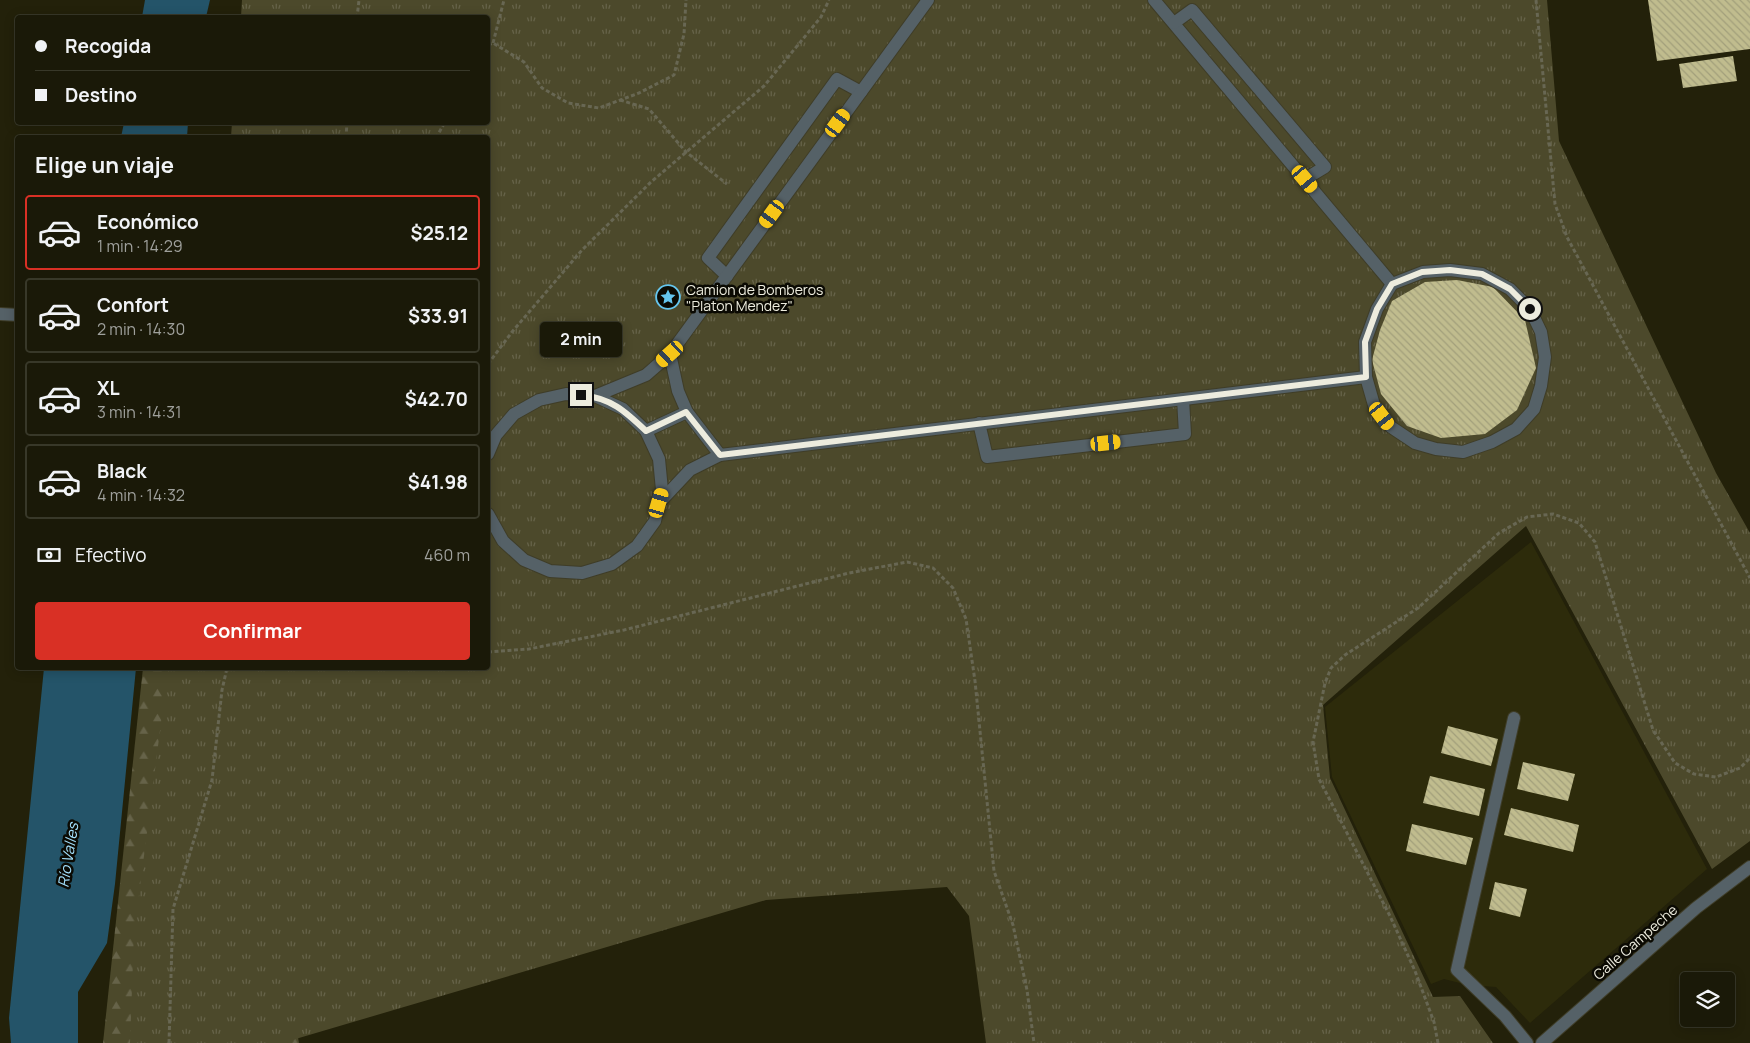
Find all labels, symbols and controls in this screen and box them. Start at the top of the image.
text: Recogida [65,33,151,59]
text: Destino [65,82,137,108]
car [823,106,852,140]
text: Elige un viaje [35,150,174,180]
car [1289,163,1320,195]
car [757,197,786,231]
text: Económico [97,209,199,235]
icon: car [37,210,82,255]
text: $25.12 [410,220,468,246]
text: 1 min · 14:29 [97,235,183,257]
place label: Camion de Bomberos "Platon Mendez" [686,280,823,315]
place icon: Camion de Bomberos "Platon Mendez" [655,284,681,310]
text: Confort [97,292,169,318]
icon: car [37,293,82,338]
route start [1519,298,1541,320]
text: $33.91 [408,303,468,329]
text: 2 min · 14:30 [97,318,185,340]
callout: 2 min [540,322,622,358]
text: 2 min [560,328,602,350]
car [653,338,686,370]
text: XL [97,375,120,401]
icon: car [37,376,82,421]
route end [570,384,592,406]
text: $42.70 [405,386,468,412]
car [1366,400,1397,432]
text: 3 min · 14:31 [97,401,181,423]
car [1090,434,1121,452]
text: Black [97,458,146,484]
icon: car [37,459,82,504]
text: $41.98 [408,469,468,495]
text: 4 min · 14:32 [97,484,185,506]
car [647,487,670,519]
icon: cash [35,541,63,569]
text: Efectivo [75,542,146,568]
text: 460 m [424,544,470,566]
button: Confirmar [35,602,470,660]
water label: Río Valles [53,820,84,889]
street label: Calle Campeche [1589,900,1681,984]
map controls [1680,972,1735,1027]
button: layers [1680,972,1735,1027]

